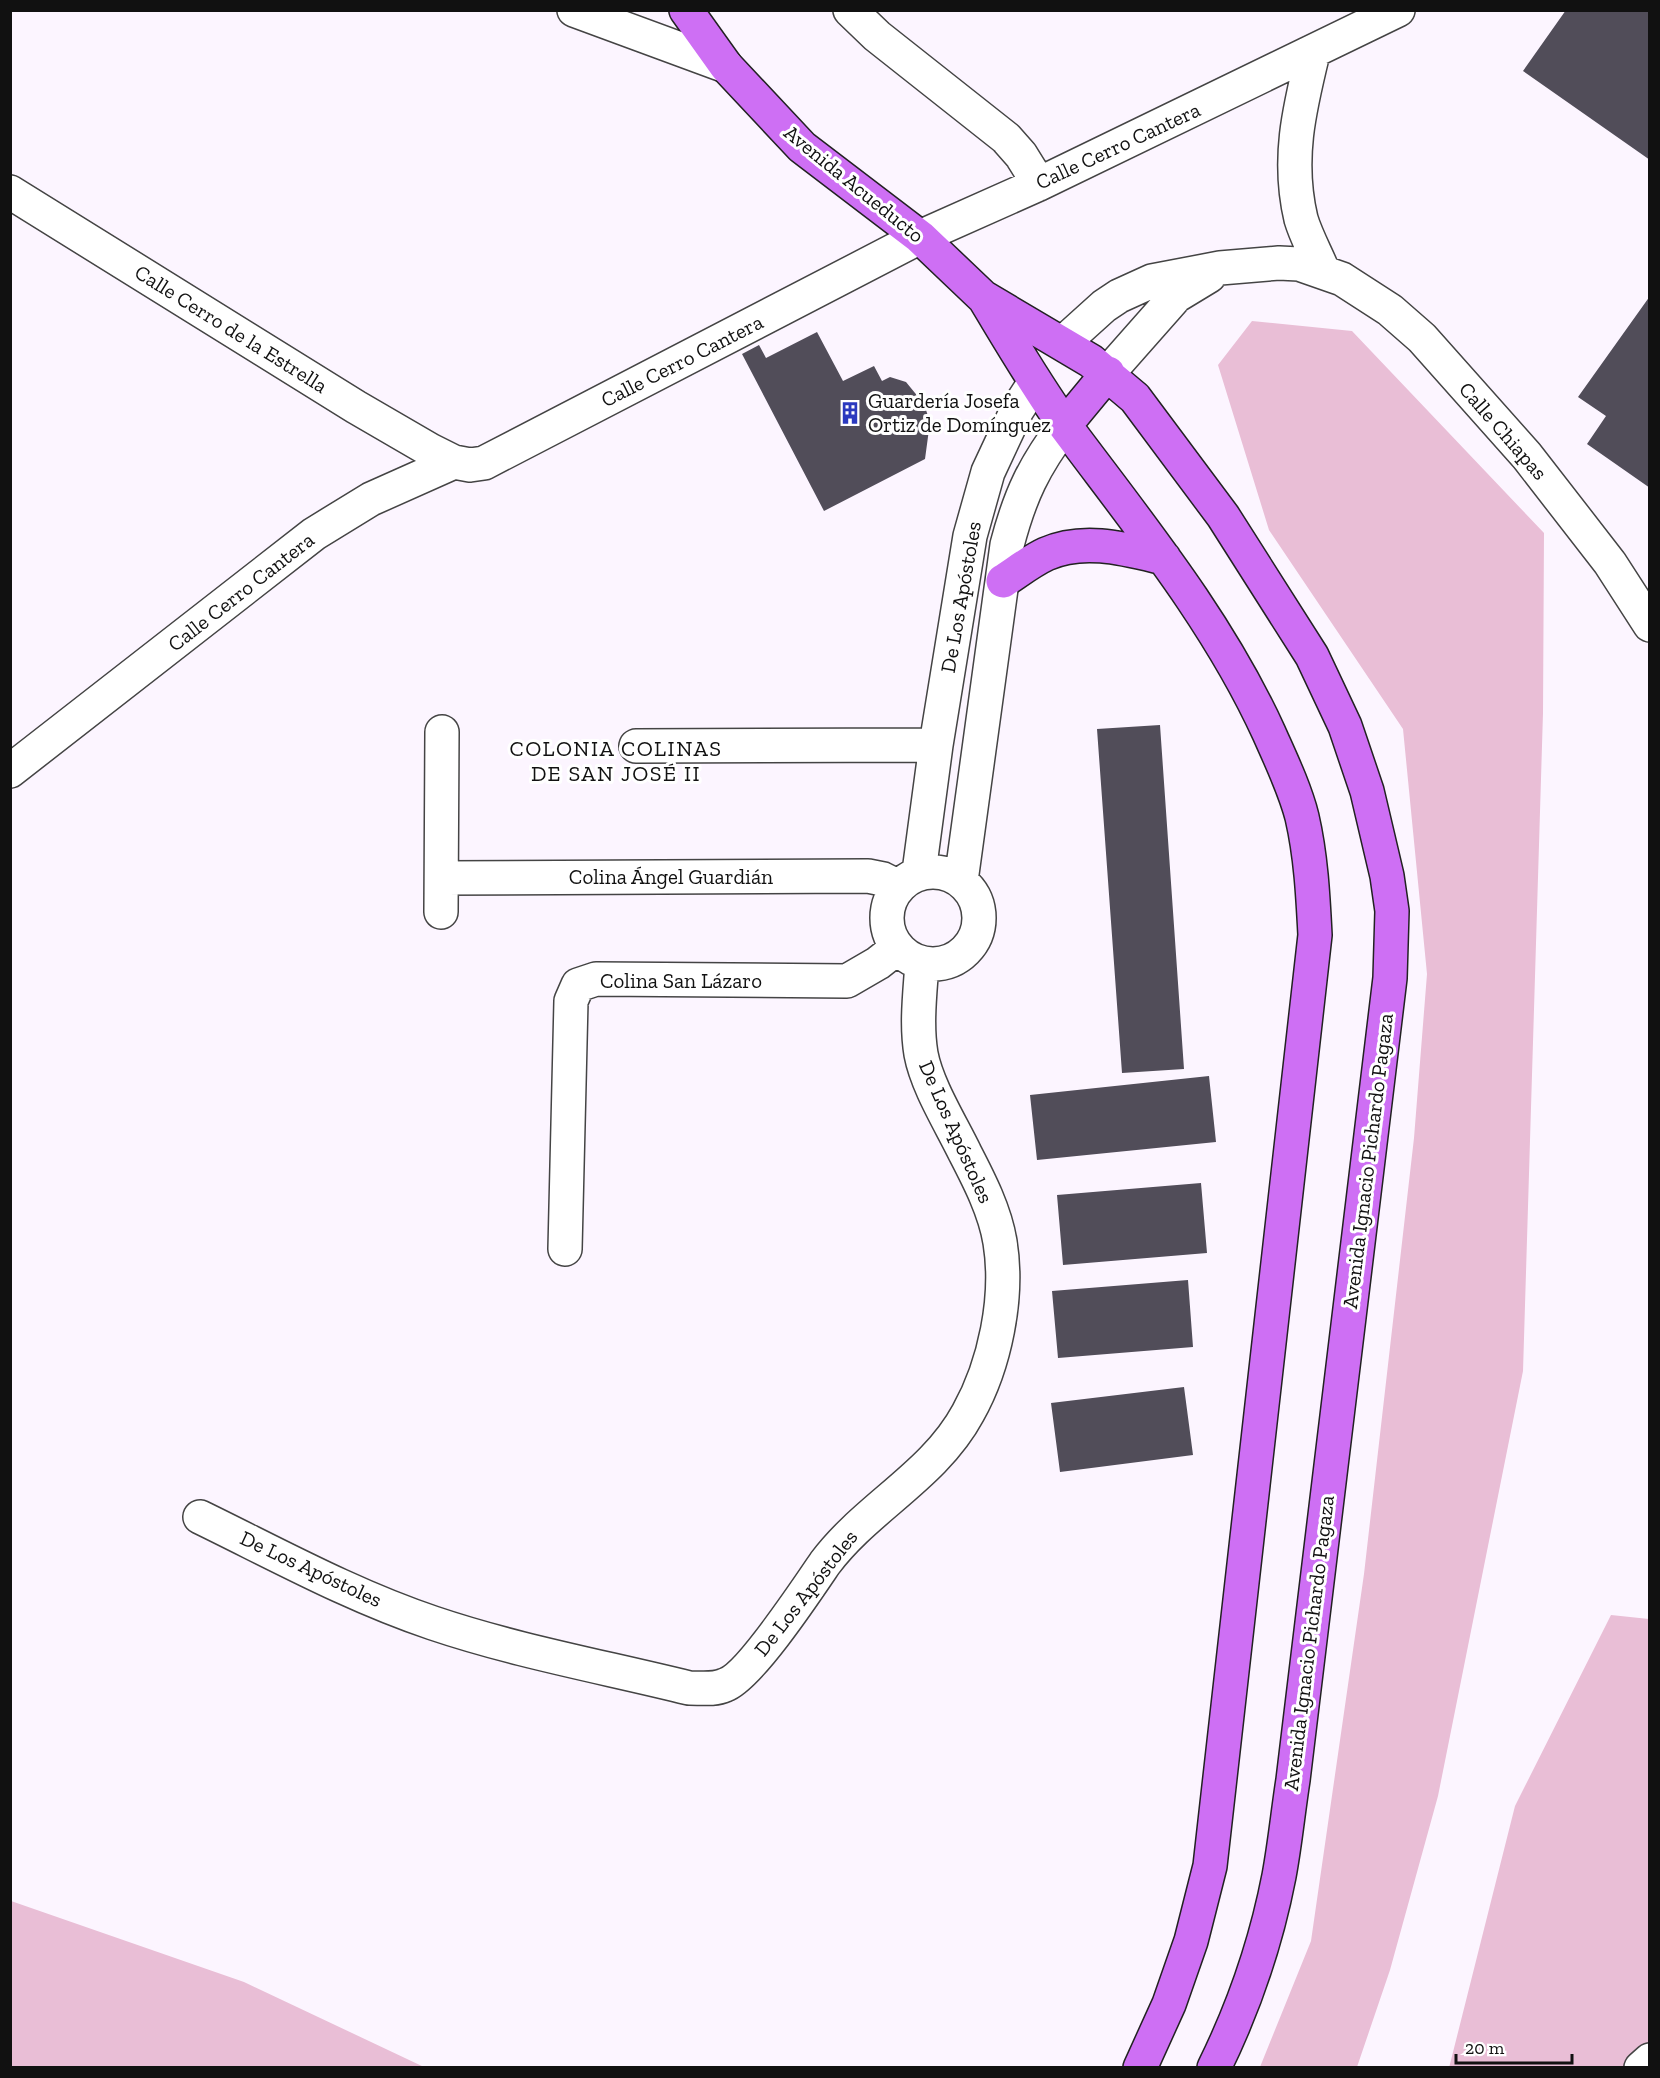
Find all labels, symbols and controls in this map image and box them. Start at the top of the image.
street label: Calle Cerro Cantera [1032,96,1204,195]
street label: Avenida Acueducto [779,120,929,248]
street label: Calle Cerro de la Estrella [130,259,332,398]
street label: Calle Cerro Cantera [597,309,767,412]
street label: Calle Chiapas [1454,377,1553,485]
place label: Guardería Josefa Ortiz de Domínguez [868,388,1051,437]
building icon: Guardería Josefa Ortiz de Domínguez [837,400,863,426]
street label: De Los Apóstoles [935,519,986,675]
street label: Calle Cerro Cantera [163,527,319,656]
district label: COLONIA COLINAS DE SAN JOSÉ II [510,735,722,787]
street label: Colina Ángel Guardián [569,864,773,889]
street label: Colina San Lázaro [600,968,762,993]
street label: Avenida Ignacio Pichardo Pagaza [1337,1012,1398,1310]
street label: De Los Apóstoles [914,1057,999,1207]
street label: Avenida Ignacio Pichardo Pagaza [1278,1494,1339,1792]
street label: De Los Apóstoles [236,1525,386,1612]
street label: De Los Apóstoles [749,1525,863,1661]
scale bar [1456,2027,1572,2065]
text: 20 m [1465,2037,1505,2059]

